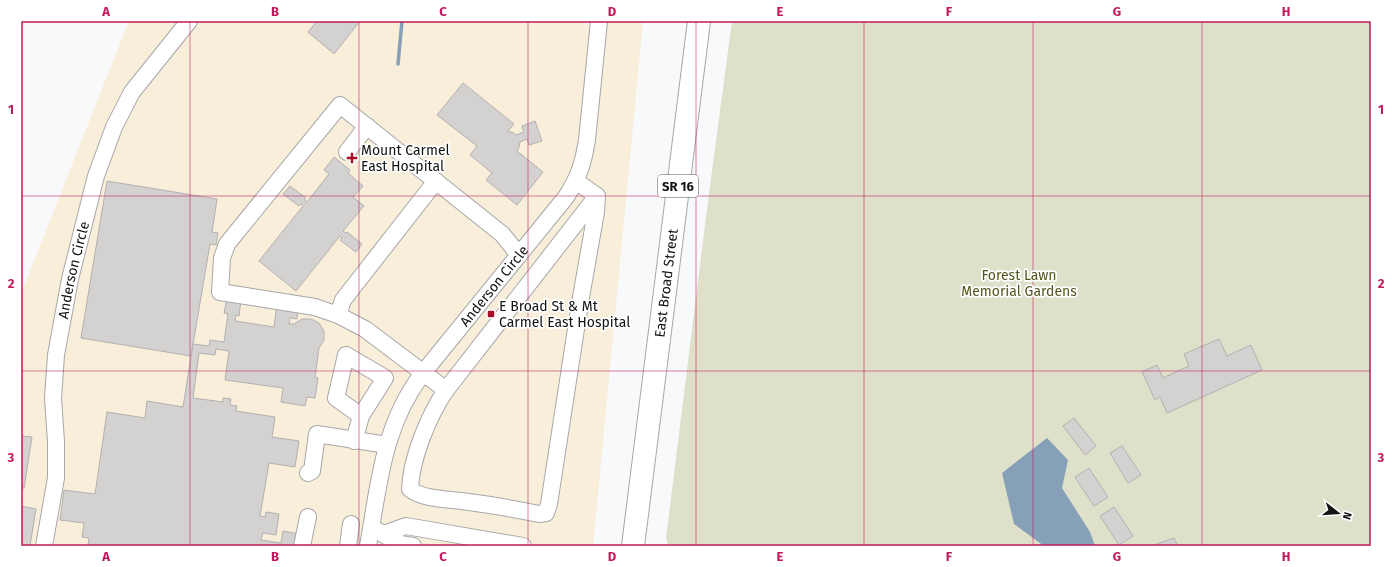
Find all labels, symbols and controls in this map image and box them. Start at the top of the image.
text: A [101,4,110,19]
text: B [271,4,279,19]
text: C [439,4,447,19]
text: D [608,4,617,19]
text: E [777,4,784,19]
text: F [946,4,953,19]
text: G [1113,4,1121,19]
text: H [1282,4,1290,19]
text: 1 [8,102,14,117]
text: 1 [1378,102,1384,117]
place label: Mount Carmel East Hospital [361,142,450,175]
marker: Mount Carmel East Hospital [346,152,358,164]
road number: SR 16 [658,175,698,197]
street label: Anderson Circle [55,220,93,320]
street label: East Broad Street [651,227,682,338]
street label: Anderson Circle [456,242,532,330]
park label: Forest Lawn Memorial Gardens [961,267,1077,300]
text: 2 [8,276,15,291]
text: 2 [1378,276,1385,291]
place label: E Broad St & Mt Carmel East Hospital [499,298,630,331]
marker: E Broad St & Mt Carmel East Hospital [486,309,496,319]
text: 3 [7,450,15,465]
text: 3 [1377,450,1385,465]
north arrow [1318,493,1358,533]
text: N [1340,510,1354,521]
text: A [101,549,110,564]
text: B [271,549,279,564]
text: C [439,549,447,564]
text: D [608,549,617,564]
text: E [777,549,784,564]
text: F [946,549,953,564]
text: G [1113,549,1121,564]
text: H [1282,549,1290,564]

